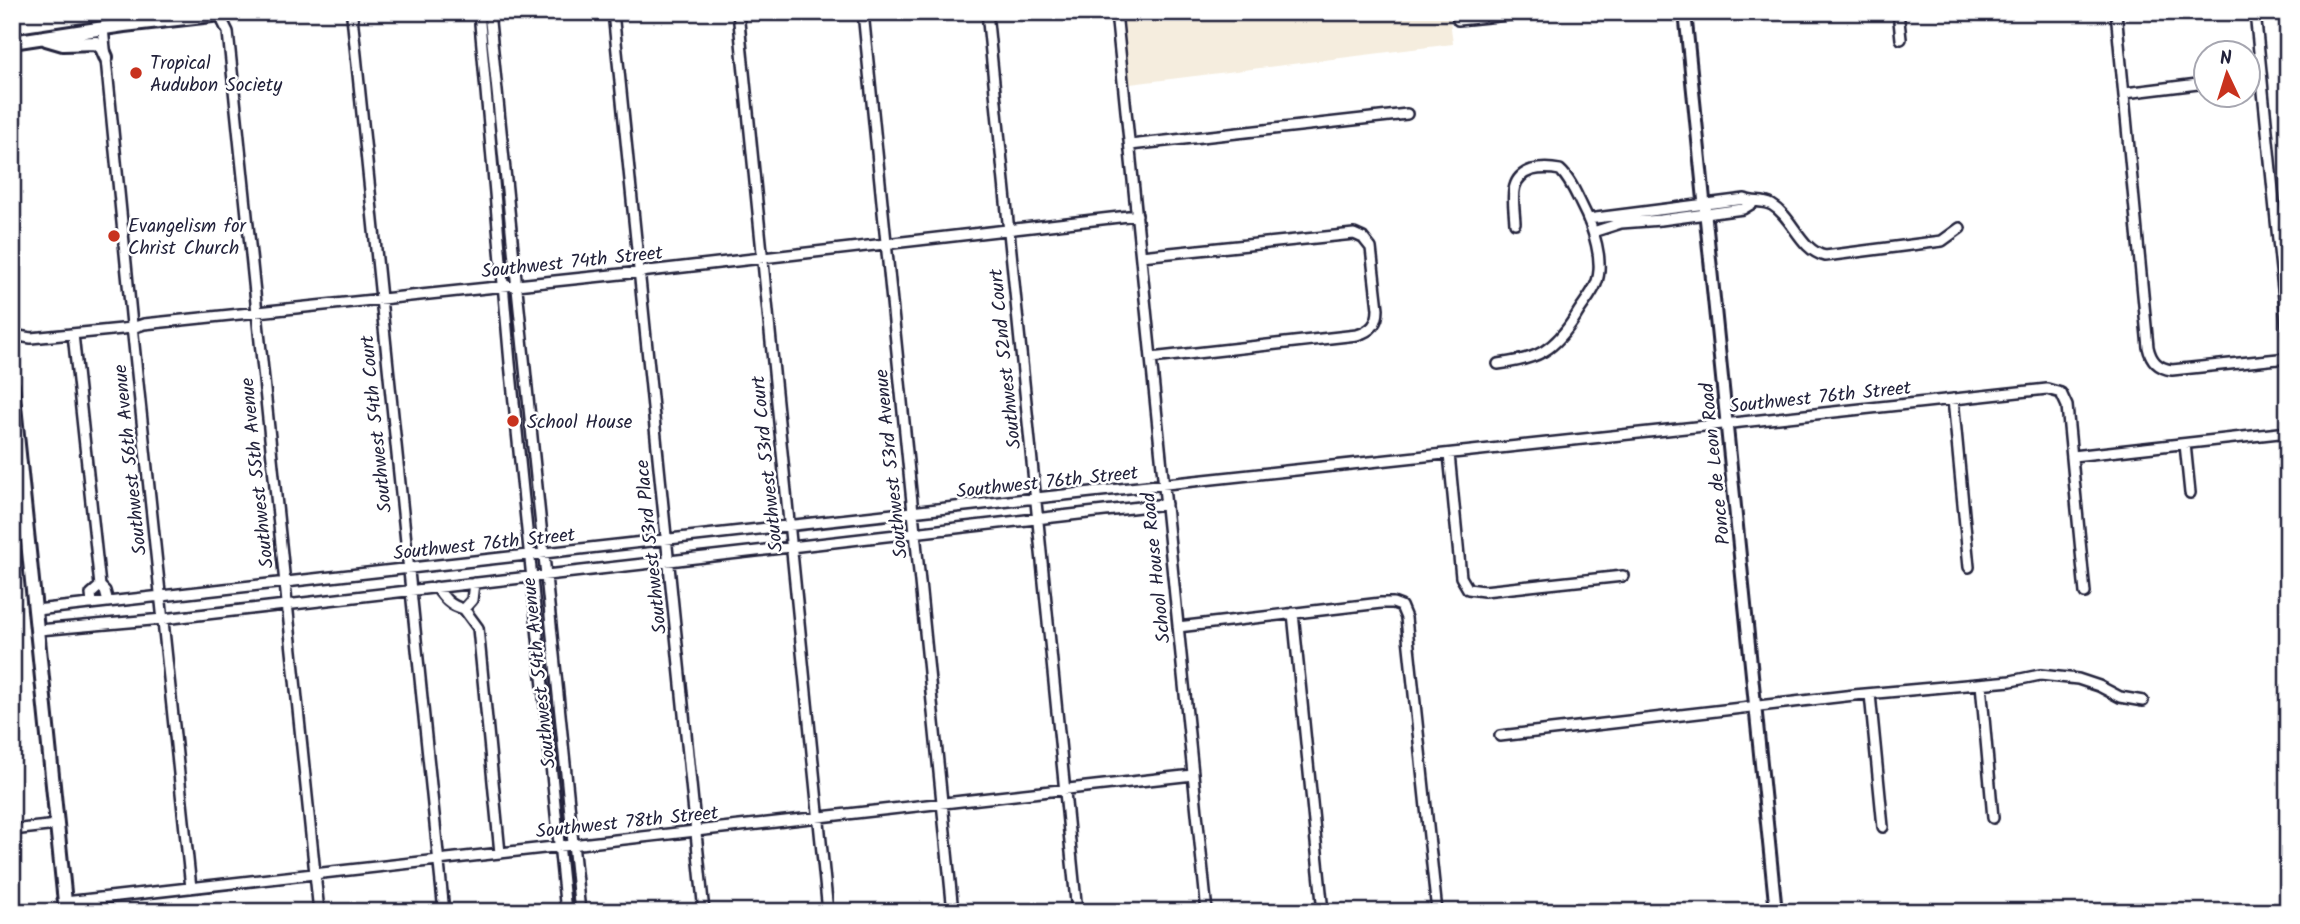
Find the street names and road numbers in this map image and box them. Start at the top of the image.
street label: Southwest 74th Street [480,238,665,287]
street label: Southwest 52nd Court [982,267,1030,450]
street label: Southwest 54th Court [353,333,401,514]
street label: Southwest 56th Avenue [106,362,156,557]
street label: Southwest 53rd Avenue [867,367,917,560]
street label: Southwest 76th Street [1728,373,1913,422]
street label: Southwest 53rd Court [744,374,792,553]
street label: Southwest 55th Avenue [233,376,283,569]
street label: Ponce de Leon Road [1693,381,1739,546]
street label: Southwest 53rd Place [628,458,676,635]
street label: Southwest 76th Street [955,458,1140,507]
street label: School House Road [1134,491,1180,644]
street label: Southwest 76th Street [392,520,577,569]
street label: Southwest 54th Avenue [515,576,565,770]
street label: Southwest 78th Street [534,798,721,847]

